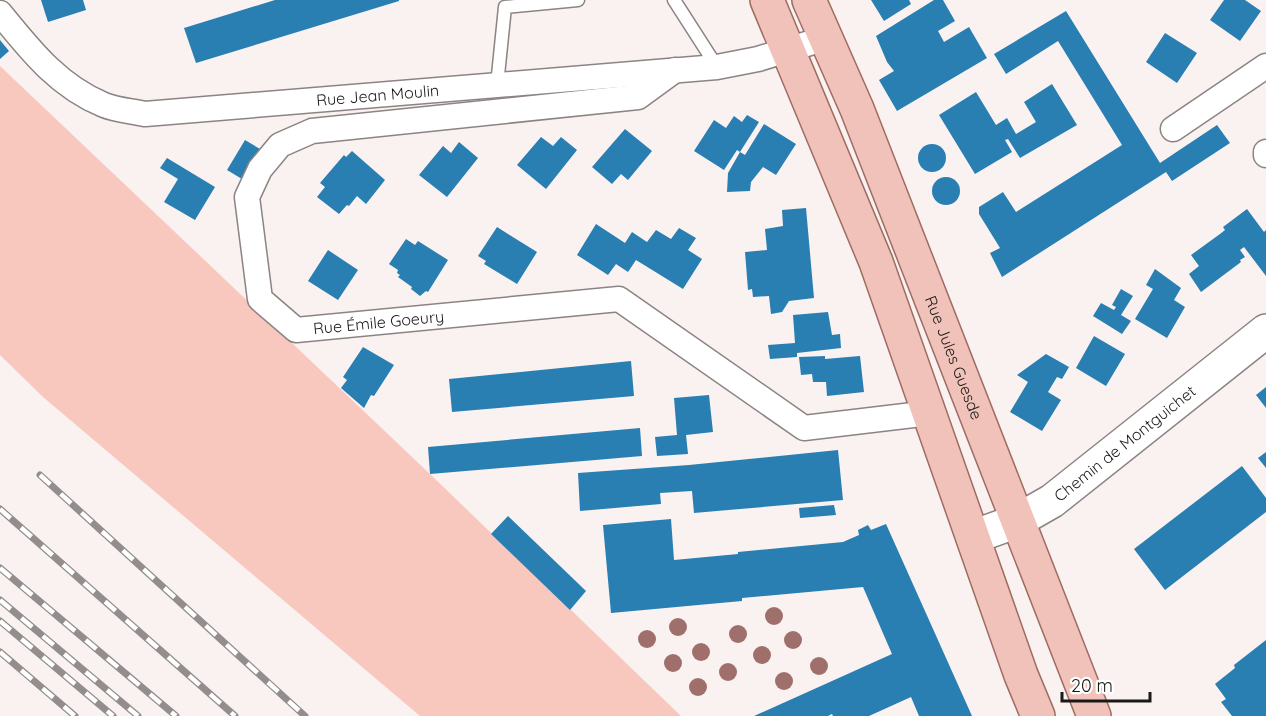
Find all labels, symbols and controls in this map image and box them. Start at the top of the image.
street label: Rue Jean Moulin [316,80,440,110]
street label: Rue Jules Guesde [921,293,987,422]
street label: Rue Émile Goeury [312,306,445,338]
street label: Chemin de Montguichet [1050,381,1200,506]
scale bar [1062,665,1150,703]
text: 20 m [1071,674,1113,697]

